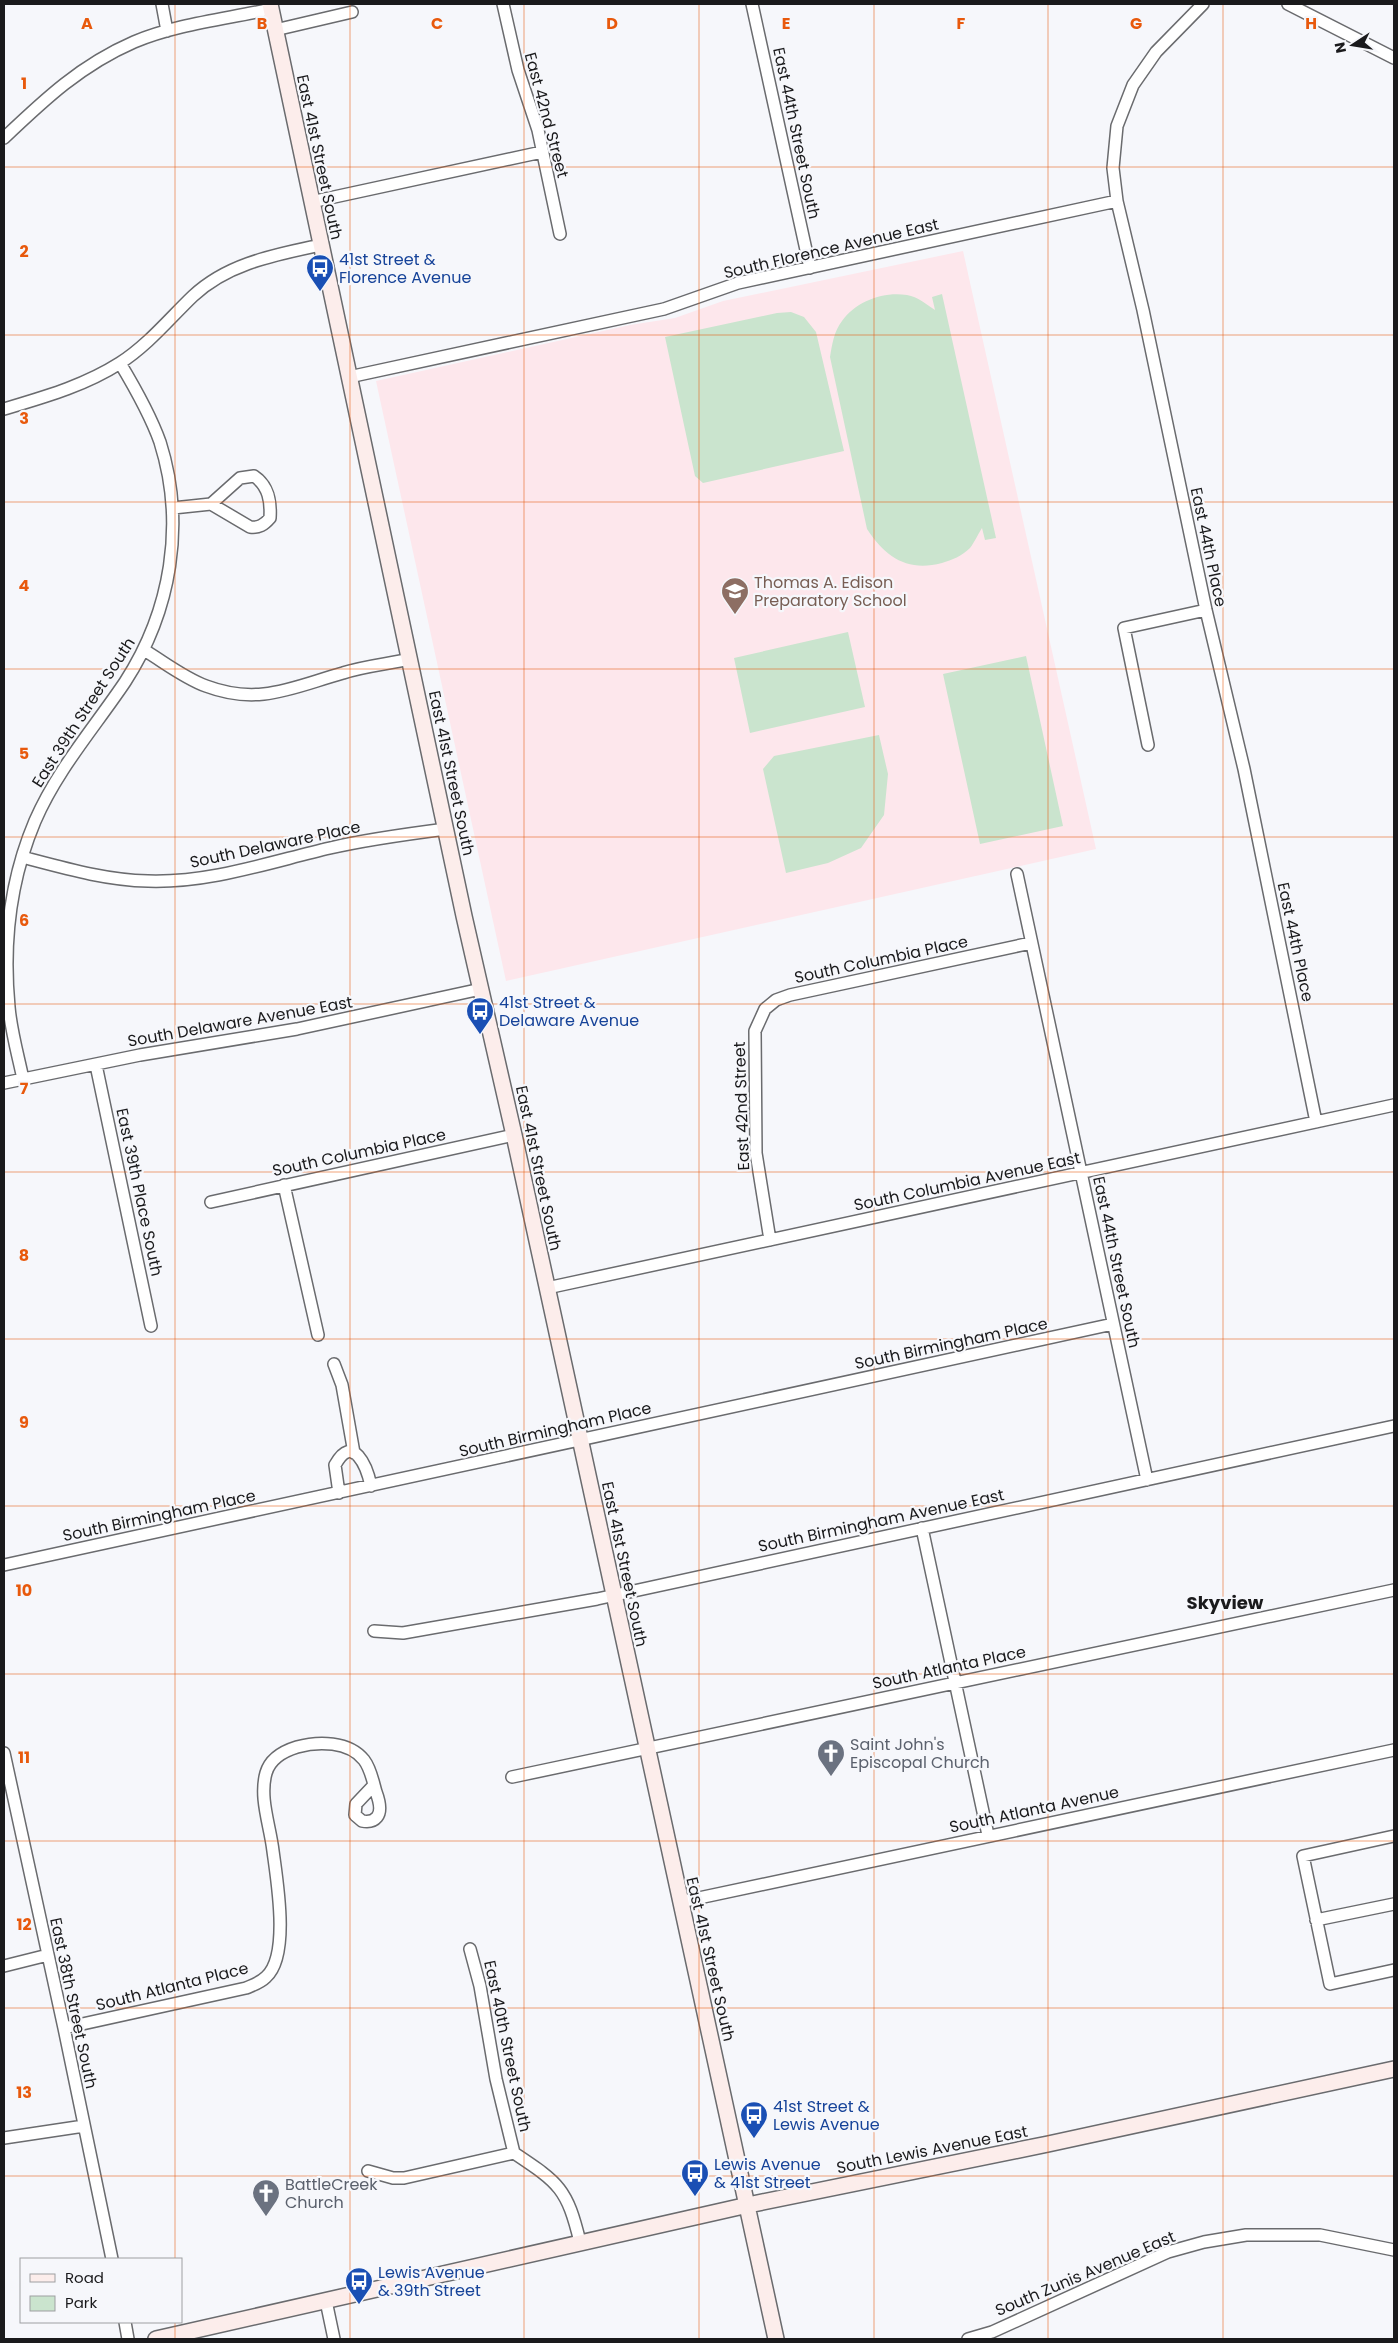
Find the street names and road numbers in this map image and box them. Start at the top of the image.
street label: East 44th Street South [767,45,826,221]
street label: East 42nd Street [519,50,574,181]
street label: East 41st Street South [291,72,348,242]
street label: South Florence Avenue East [721,212,941,284]
street label: East 44th Place [1185,485,1232,609]
street label: East 39th Street South [26,633,141,792]
street label: East 41st Street South [423,688,480,858]
street label: South Delaware Place [188,815,363,874]
street label: East 44th Place [1272,880,1319,1004]
street label: South Columbia Place [792,930,970,989]
street label: South Delaware Avenue East [126,990,354,1053]
street label: East 42nd Street [728,1041,755,1171]
street label: East 41st Street South [510,1083,567,1253]
street label: East 39th Place South [110,1106,169,1278]
street label: South Columbia Place [270,1123,448,1182]
street label: South Columbia Avenue East [852,1146,1083,1217]
street label: East 44th Street South [1087,1174,1146,1350]
street label: South Birmingham Place [852,1312,1050,1375]
street label: South Birmingham Place [457,1396,654,1463]
street label: East 41st Street South [596,1479,653,1649]
street label: South Birmingham Avenue East [756,1483,1006,1558]
street label: South Birmingham Place [60,1484,258,1547]
street label: South Atlanta Place [870,1640,1028,1695]
street label: South Atlanta Avenue [947,1780,1121,1839]
street label: East 41st Street South [680,1875,741,2044]
street label: East 38th Street South [44,1915,103,2091]
street label: South Atlanta Place [93,1956,251,2017]
street label: East 40th Street South [478,1958,537,2134]
street label: South Lewis Avenue East [835,2120,1030,2179]
street label: South Zunis Avenue East [992,2225,1179,2322]

